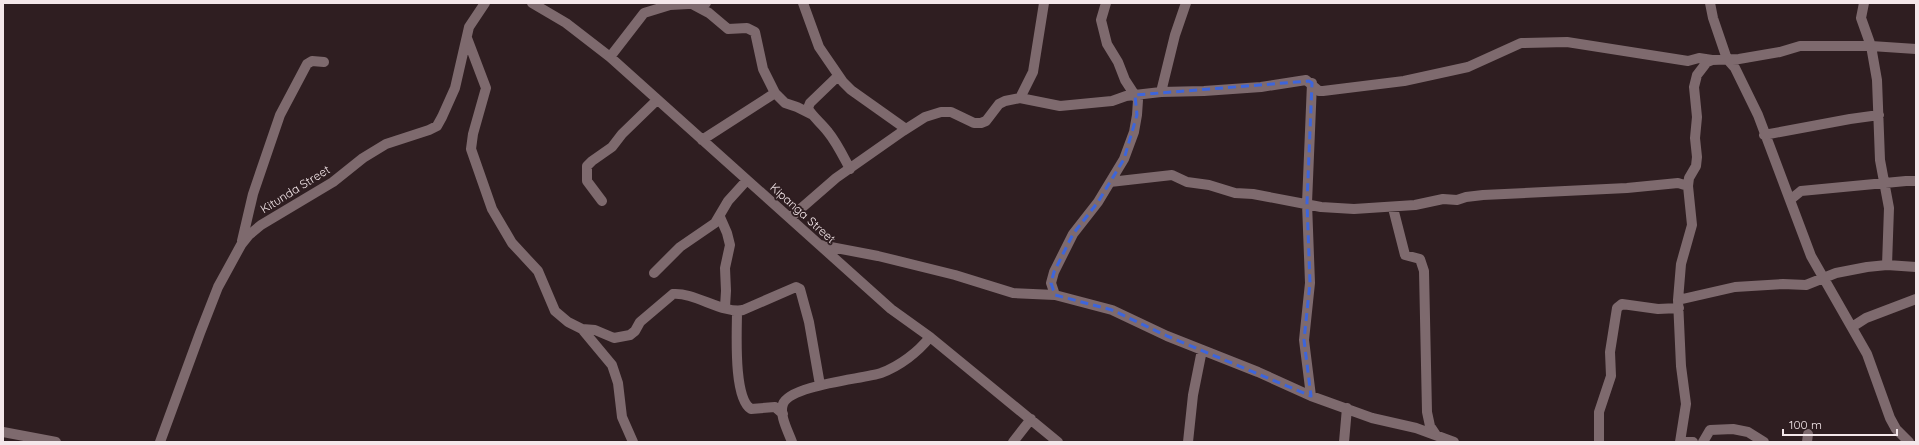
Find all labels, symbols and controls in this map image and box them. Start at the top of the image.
street label: Kitunda Street [257,162,333,216]
street label: Kipanga Street [767,180,839,246]
scale bar [1783,411,1897,437]
text: 100 m [1789,417,1822,432]

